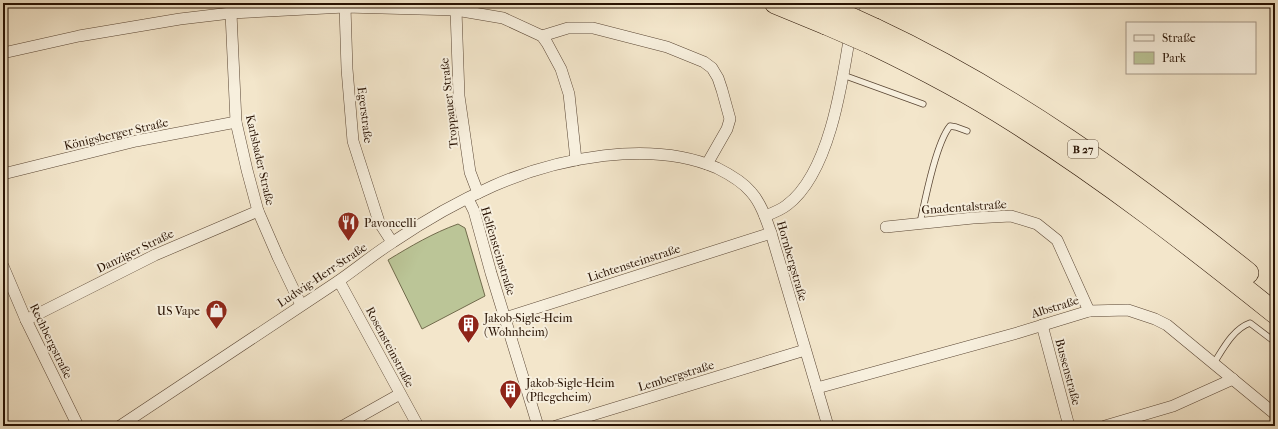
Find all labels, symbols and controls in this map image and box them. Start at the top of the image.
legend [1126,22,1256,74]
text: Straße [1162,31,1196,45]
text: Park [1162,51,1187,65]
street label: Troppauer Straße [437,57,461,149]
street label: Egerstraße [355,86,375,144]
street label: Karlsbader Straße [243,113,277,207]
street label: Königsberger Straße [62,115,170,153]
road number: B 27 [1068,140,1098,158]
street label: Gnadentalstraße [921,197,1007,217]
street label: Helfensteinstraße [478,205,518,297]
restaurant icon: Pavoncelli [336,210,362,243]
place label: Pavoncelli [364,216,417,230]
street label: Hornbergstraße [774,219,810,303]
street label: Danziger Straße [94,226,176,276]
street label: Ludwig-Herr-Straße [275,240,369,310]
street label: Lichtensteinstraße [586,241,682,285]
street label: Albstraße [1028,293,1081,321]
shop icon: US Vape [203,298,229,331]
street label: Rechbergstraße [27,301,75,381]
place label: US Vape [157,304,200,318]
street label: Rosensteinstraße [363,304,417,390]
place label: Jakob-Sigle-Heim (Wohnheim) [483,311,572,339]
building icon: Jakob-Sigle-Heim (Wohnheim) [456,312,482,345]
street label: Bussenstraße [1052,337,1084,407]
street label: Lembergstraße [636,358,716,394]
place label: Jakob-Sigle-Heim (Pflegeheim) [525,376,614,404]
building icon: Jakob-Sigle-Heim (Pflegeheim) [497,377,523,410]

